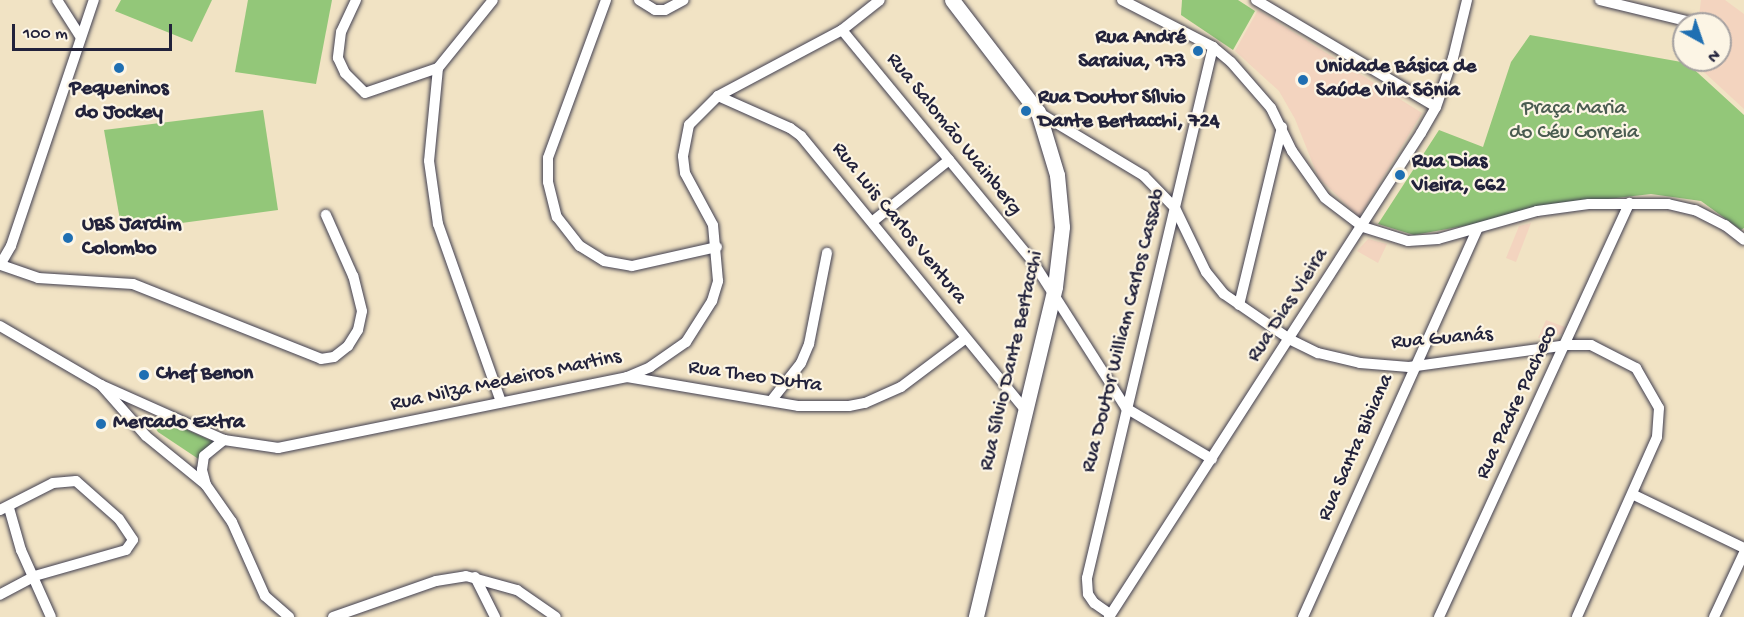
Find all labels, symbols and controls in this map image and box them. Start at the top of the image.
scale bar [15,12,176,50]
north arrow [1672,12,1732,72]
text: 100 m [23,24,68,45]
place label: Rua André Saraiva, 173 [1078,26,1186,76]
marker: Rua André Saraiva, 173 [1191,44,1205,58]
text: N [1703,44,1723,65]
street label: Rua Salomão Wainberg [880,49,1026,221]
place label: Unidade Básica de Saúde Vila Sônia [1316,55,1476,105]
marker: Pequeninos do Jockey [112,61,126,75]
marker: Unidade Básica de Saúde Vila Sônia [1294,71,1312,89]
place label: Pequeninos do Jockey [70,77,168,127]
place label: Rua Doutor Sílvio Dante Bertacchi, 724 [1038,86,1220,136]
park label: Praça Maria do Céu Correia [1509,97,1639,147]
marker: Rua Doutor Sílvio Dante Bertacchi, 724 [1019,104,1033,118]
street label: Rua Luis Carlos Ventura [825,138,971,310]
place label: Rua Dias Vieira, 662 [1412,150,1506,200]
marker: Rua Dias Vieira, 662 [1393,168,1407,182]
street label: Rua Doutor William Carlos Cassab [1078,187,1172,475]
place label: UBS Jardim Colombo [82,213,182,263]
marker: UBS Jardim Colombo [59,229,77,247]
street label: Rua Dias Vieira [1243,244,1335,368]
street label: Rua Sílvio Dante Bertacchi [975,248,1051,474]
street label: Rua Padre Pacheco [1471,322,1565,484]
street label: Rua Guanás [1390,323,1494,357]
street label: Rua Nilza Medeiros Martins [388,345,624,419]
street label: Rua Theo Dutra [687,356,823,400]
place label: Chef Benon [156,362,253,388]
marker: Chef Benon [137,368,151,382]
street label: Rua Santa Bibiana [1313,371,1401,525]
place label: Mercado Extra [113,411,245,437]
marker: Mercado Extra [94,417,108,431]

